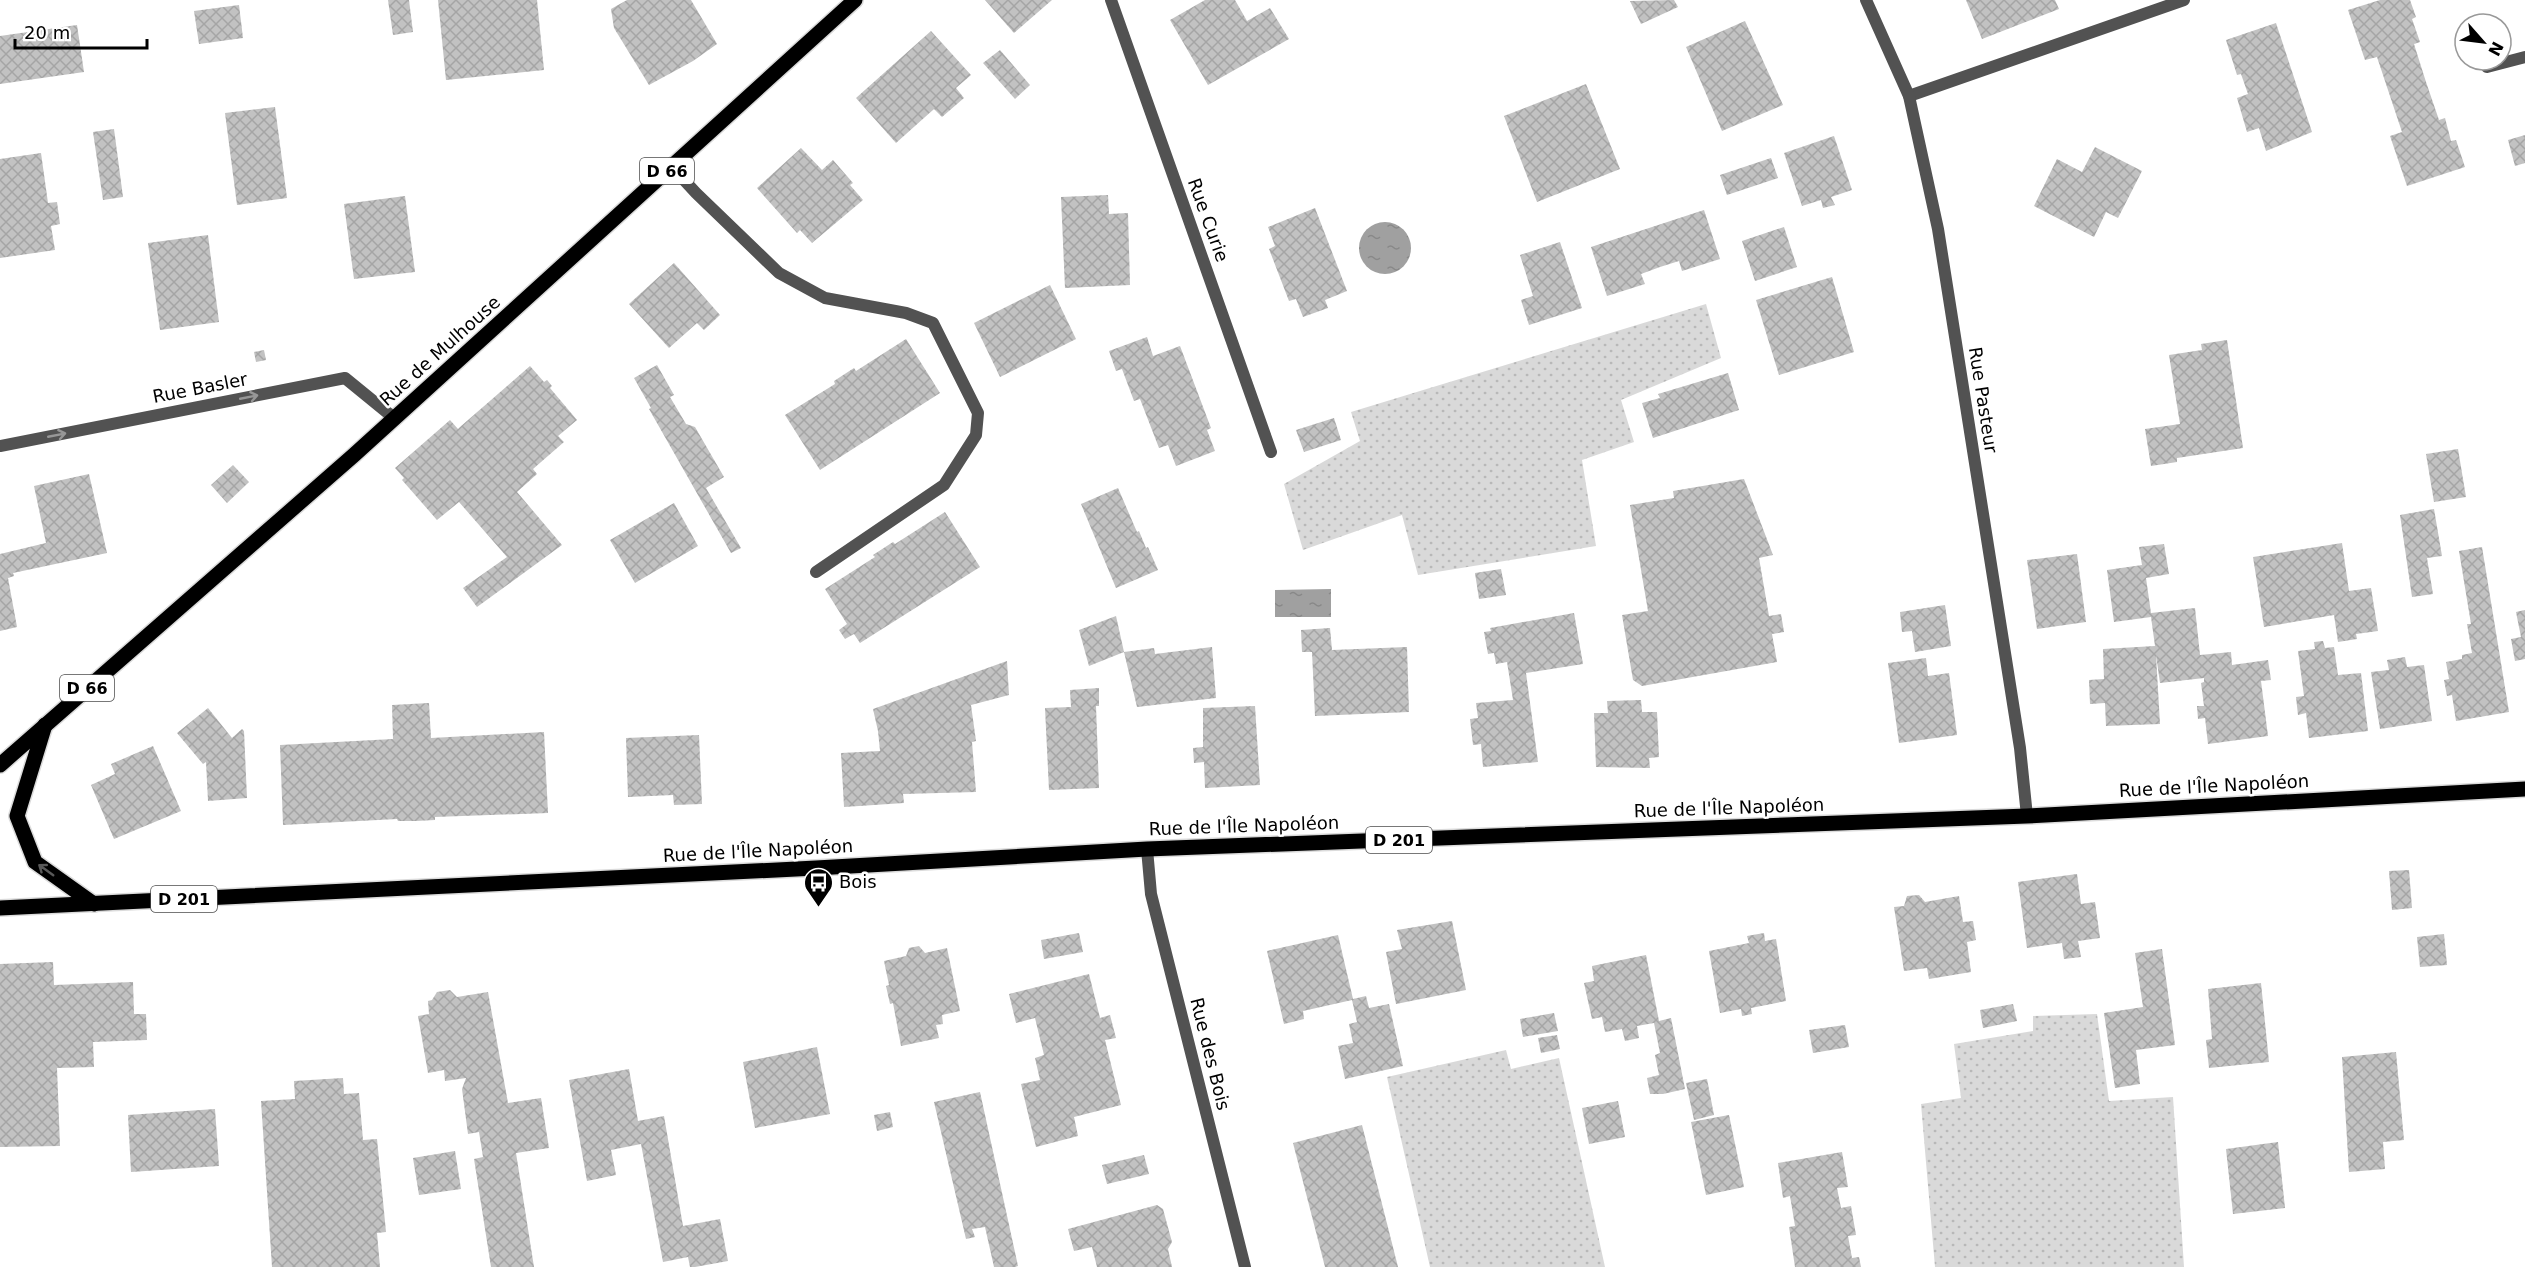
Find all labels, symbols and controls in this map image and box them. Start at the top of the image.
scale bar [15,12,147,50]
north arrow [2453,12,2513,72]
text: 20 m [24,22,70,43]
text: N [2484,38,2507,59]
road number: D 66 [640,158,694,184]
street label: Rue Curie [1184,175,1233,264]
street label: Rue de Mulhouse [375,291,504,410]
street label: Rue Pasteur [1965,345,2002,455]
street label: Rue Basler [151,368,250,407]
one-way arrow [238,391,258,402]
one-way arrow [47,429,67,440]
road number: D 66 [60,675,114,701]
street label: Rue de l'Île Napoléon [2118,770,2310,801]
street label: Rue de l'Île Napoléon [1633,794,1825,821]
street label: Rue de l'Île Napoléon [1148,812,1340,839]
road number: D 201 [1366,827,1432,853]
street label: Rue de l'Île Napoléon [662,835,854,866]
one-way arrow [39,864,55,876]
bus stop icon: Bois [802,866,834,908]
place label: Bois [839,871,877,892]
road number: D 201 [151,886,217,912]
street label: Rue des Bois [1186,995,1235,1112]

